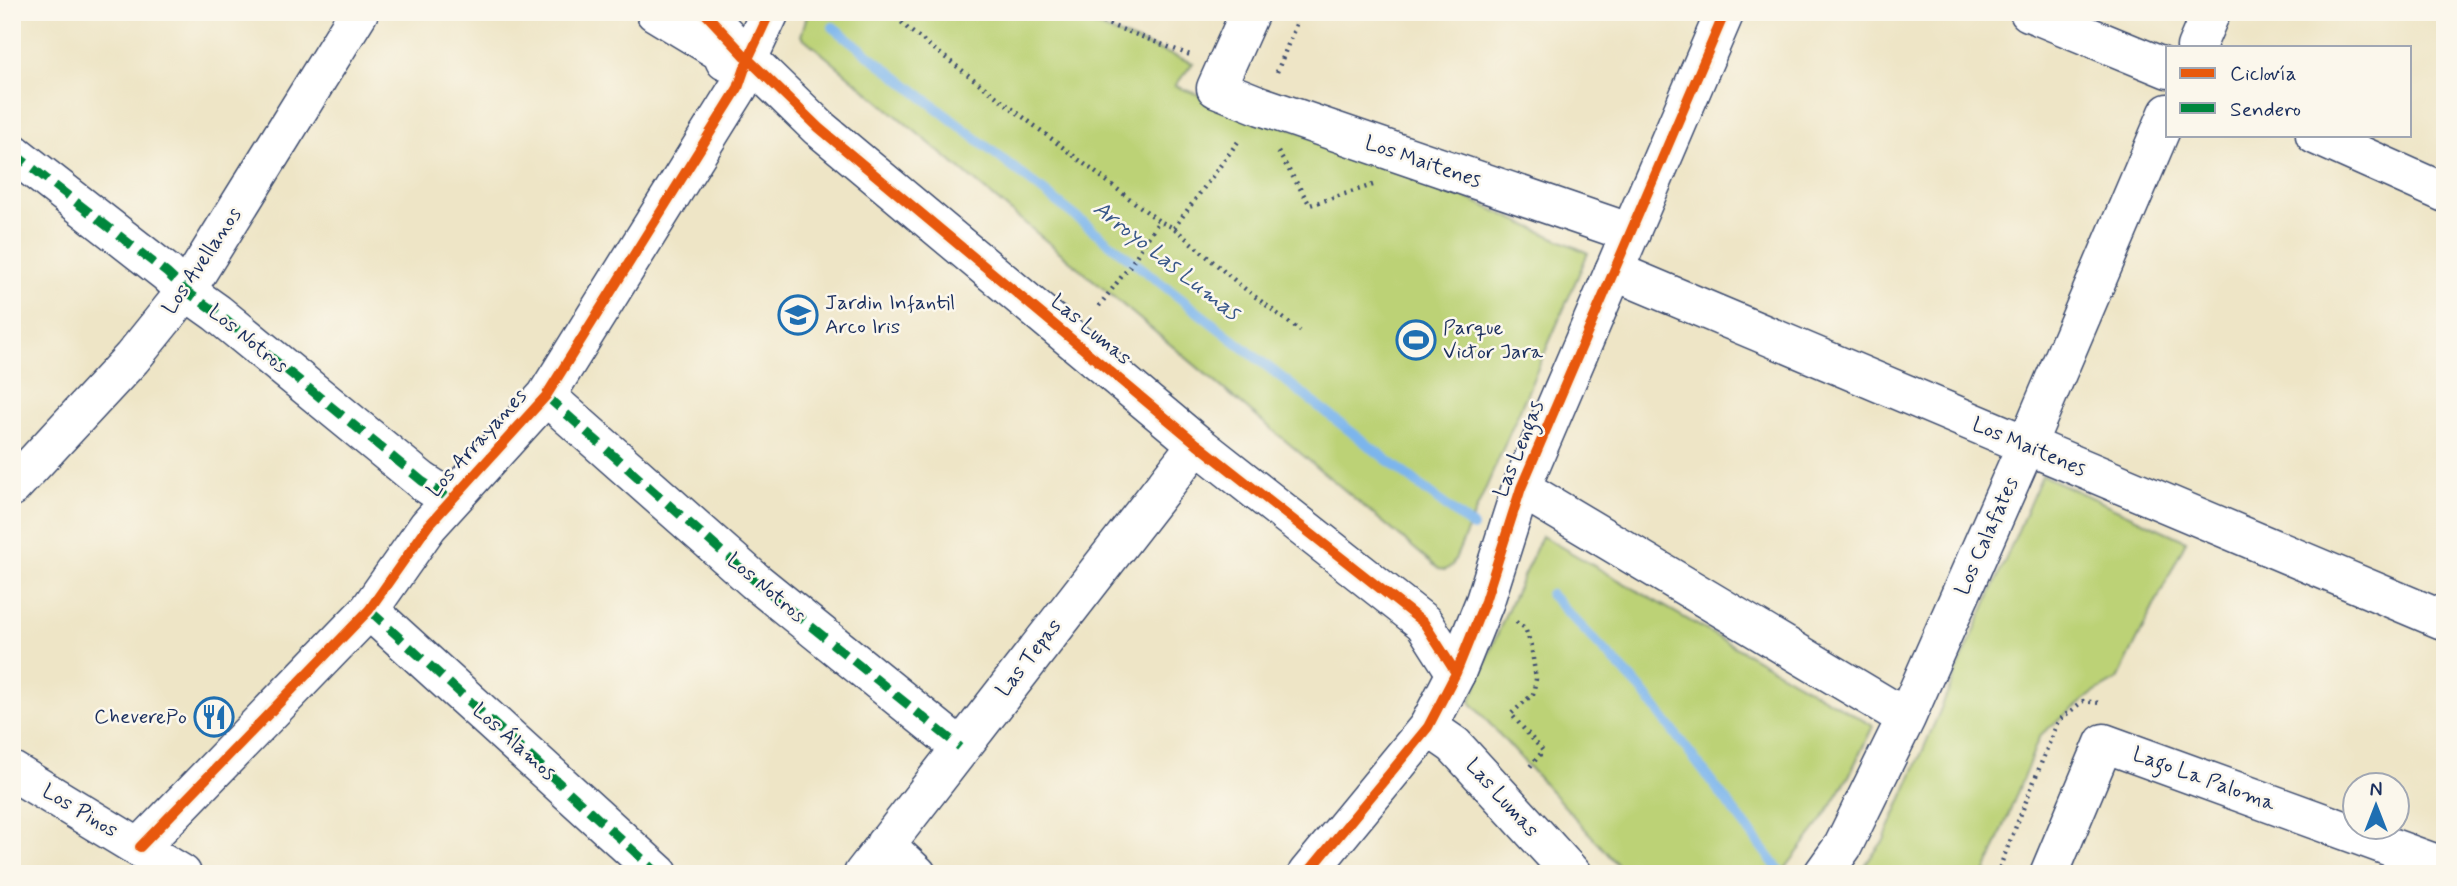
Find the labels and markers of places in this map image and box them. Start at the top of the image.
place label: Jardin Infantil Arco Iris [825,289,955,341]
school or university icon: Jardin Infantil Arco Iris [777,294,819,336]
place label: Parque Victor Jara [1443,314,1543,366]
sports icon: Parque Victor Jara [1395,319,1437,361]
restaurant icon: CheverePo [193,696,235,738]
place label: CheverePo [94,703,187,731]

